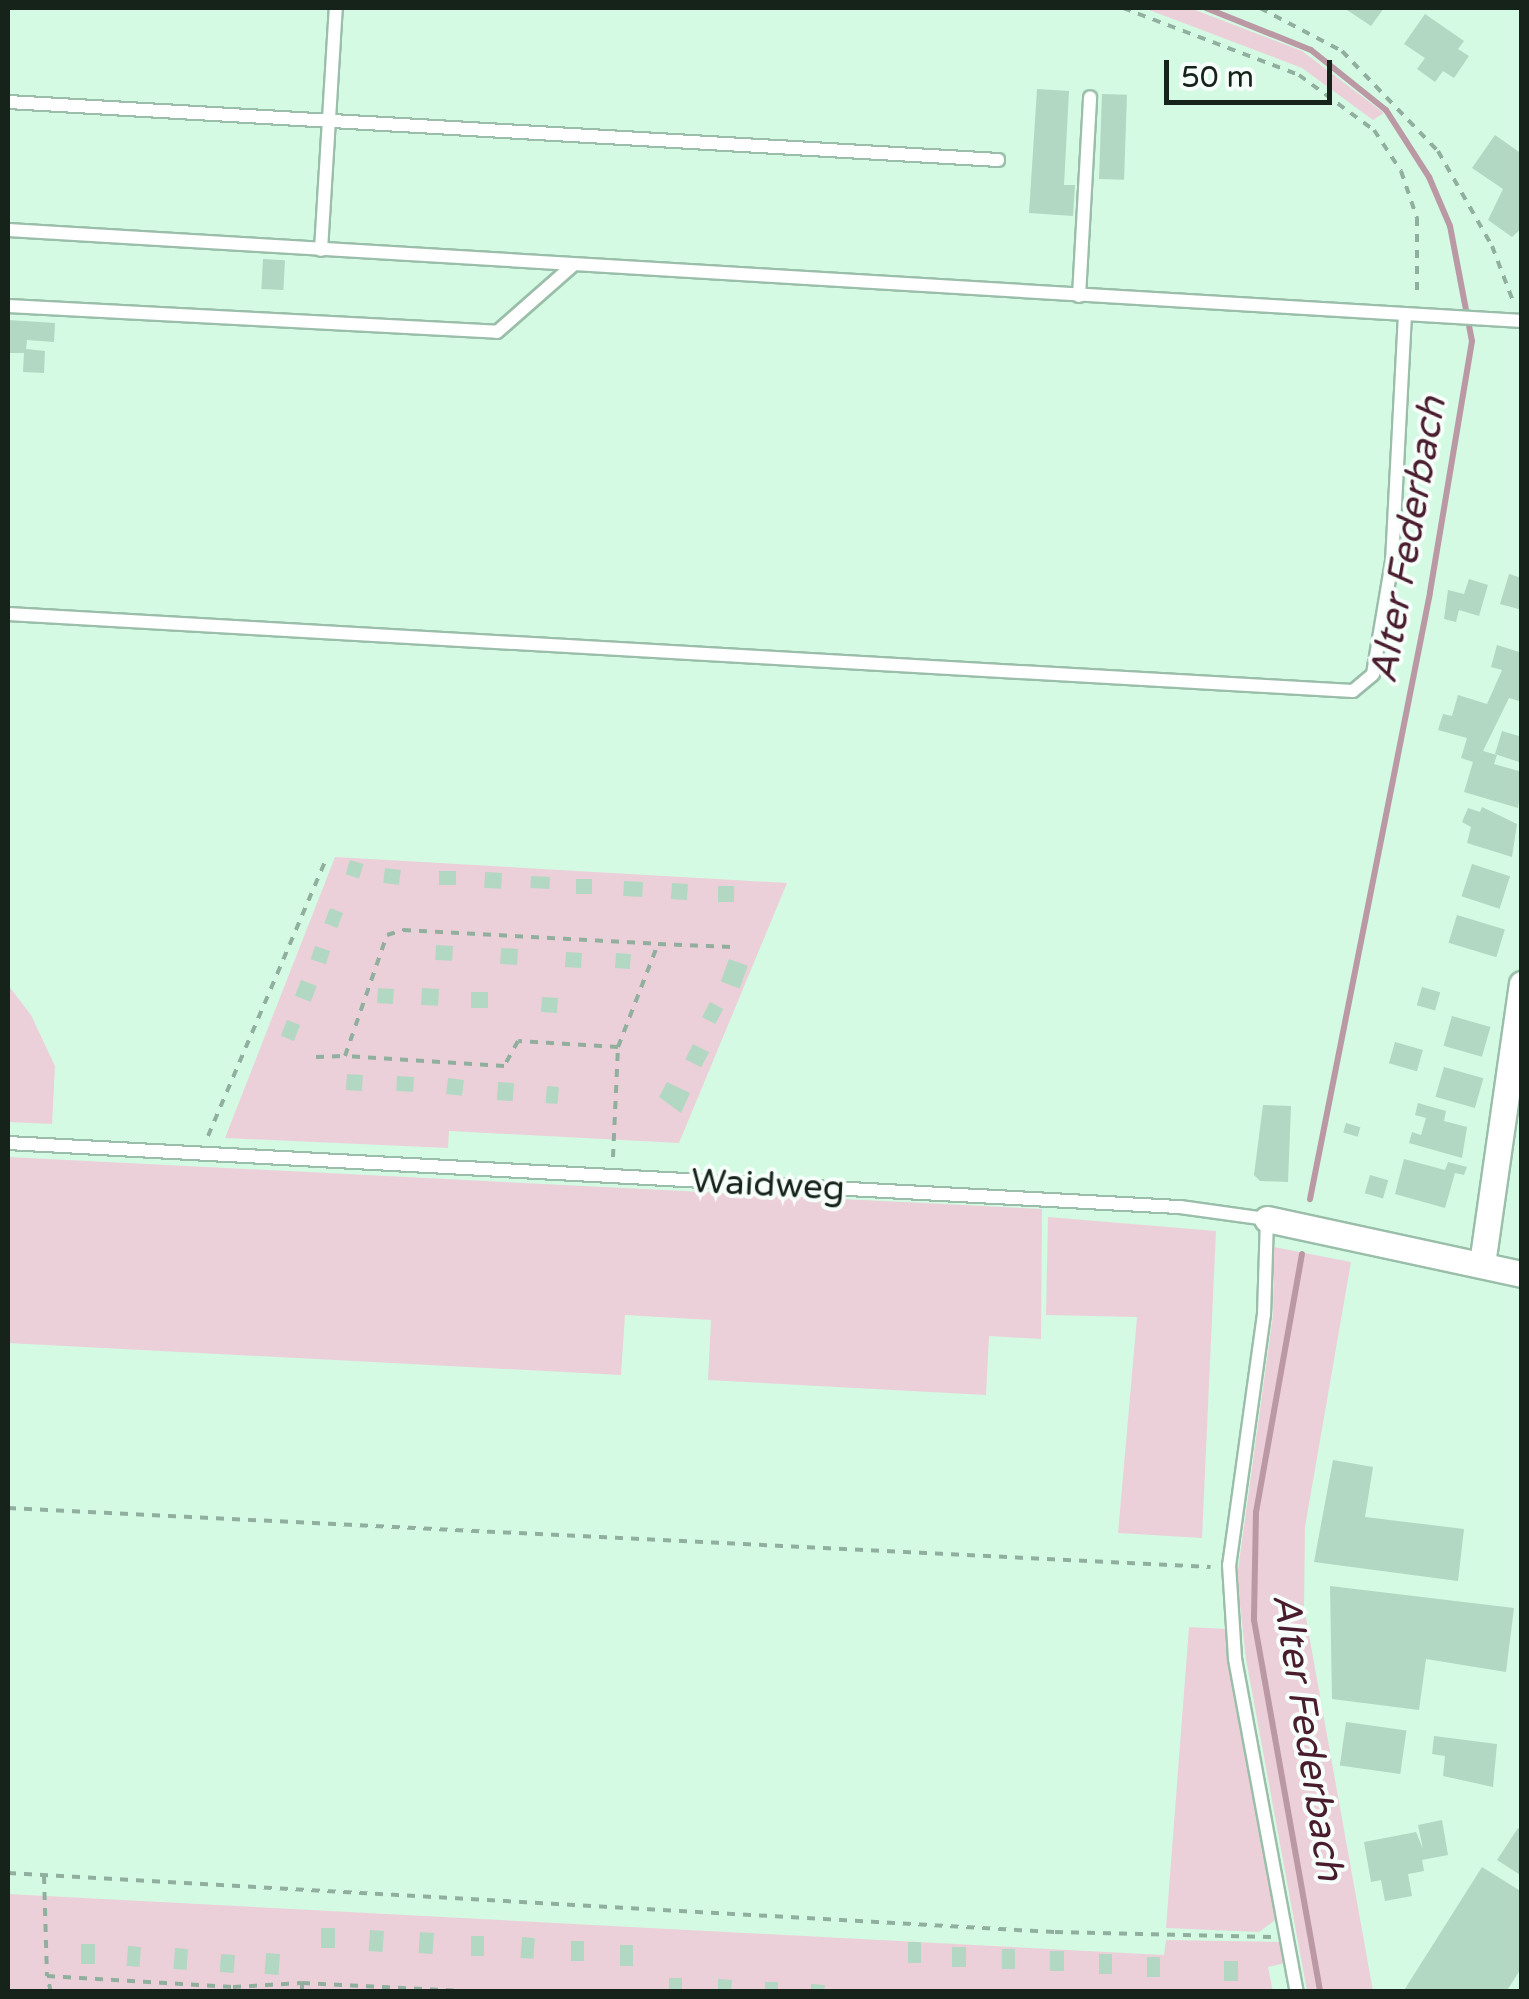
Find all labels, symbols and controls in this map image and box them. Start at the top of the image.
scale bar [1169,40,1336,102]
text: 50 m [1181,59,1254,96]
water label: Alter Federbach [1361,393,1457,687]
street label: Waidweg [690,1160,846,1210]
water label: Alter Federbach [1262,1590,1352,1884]

